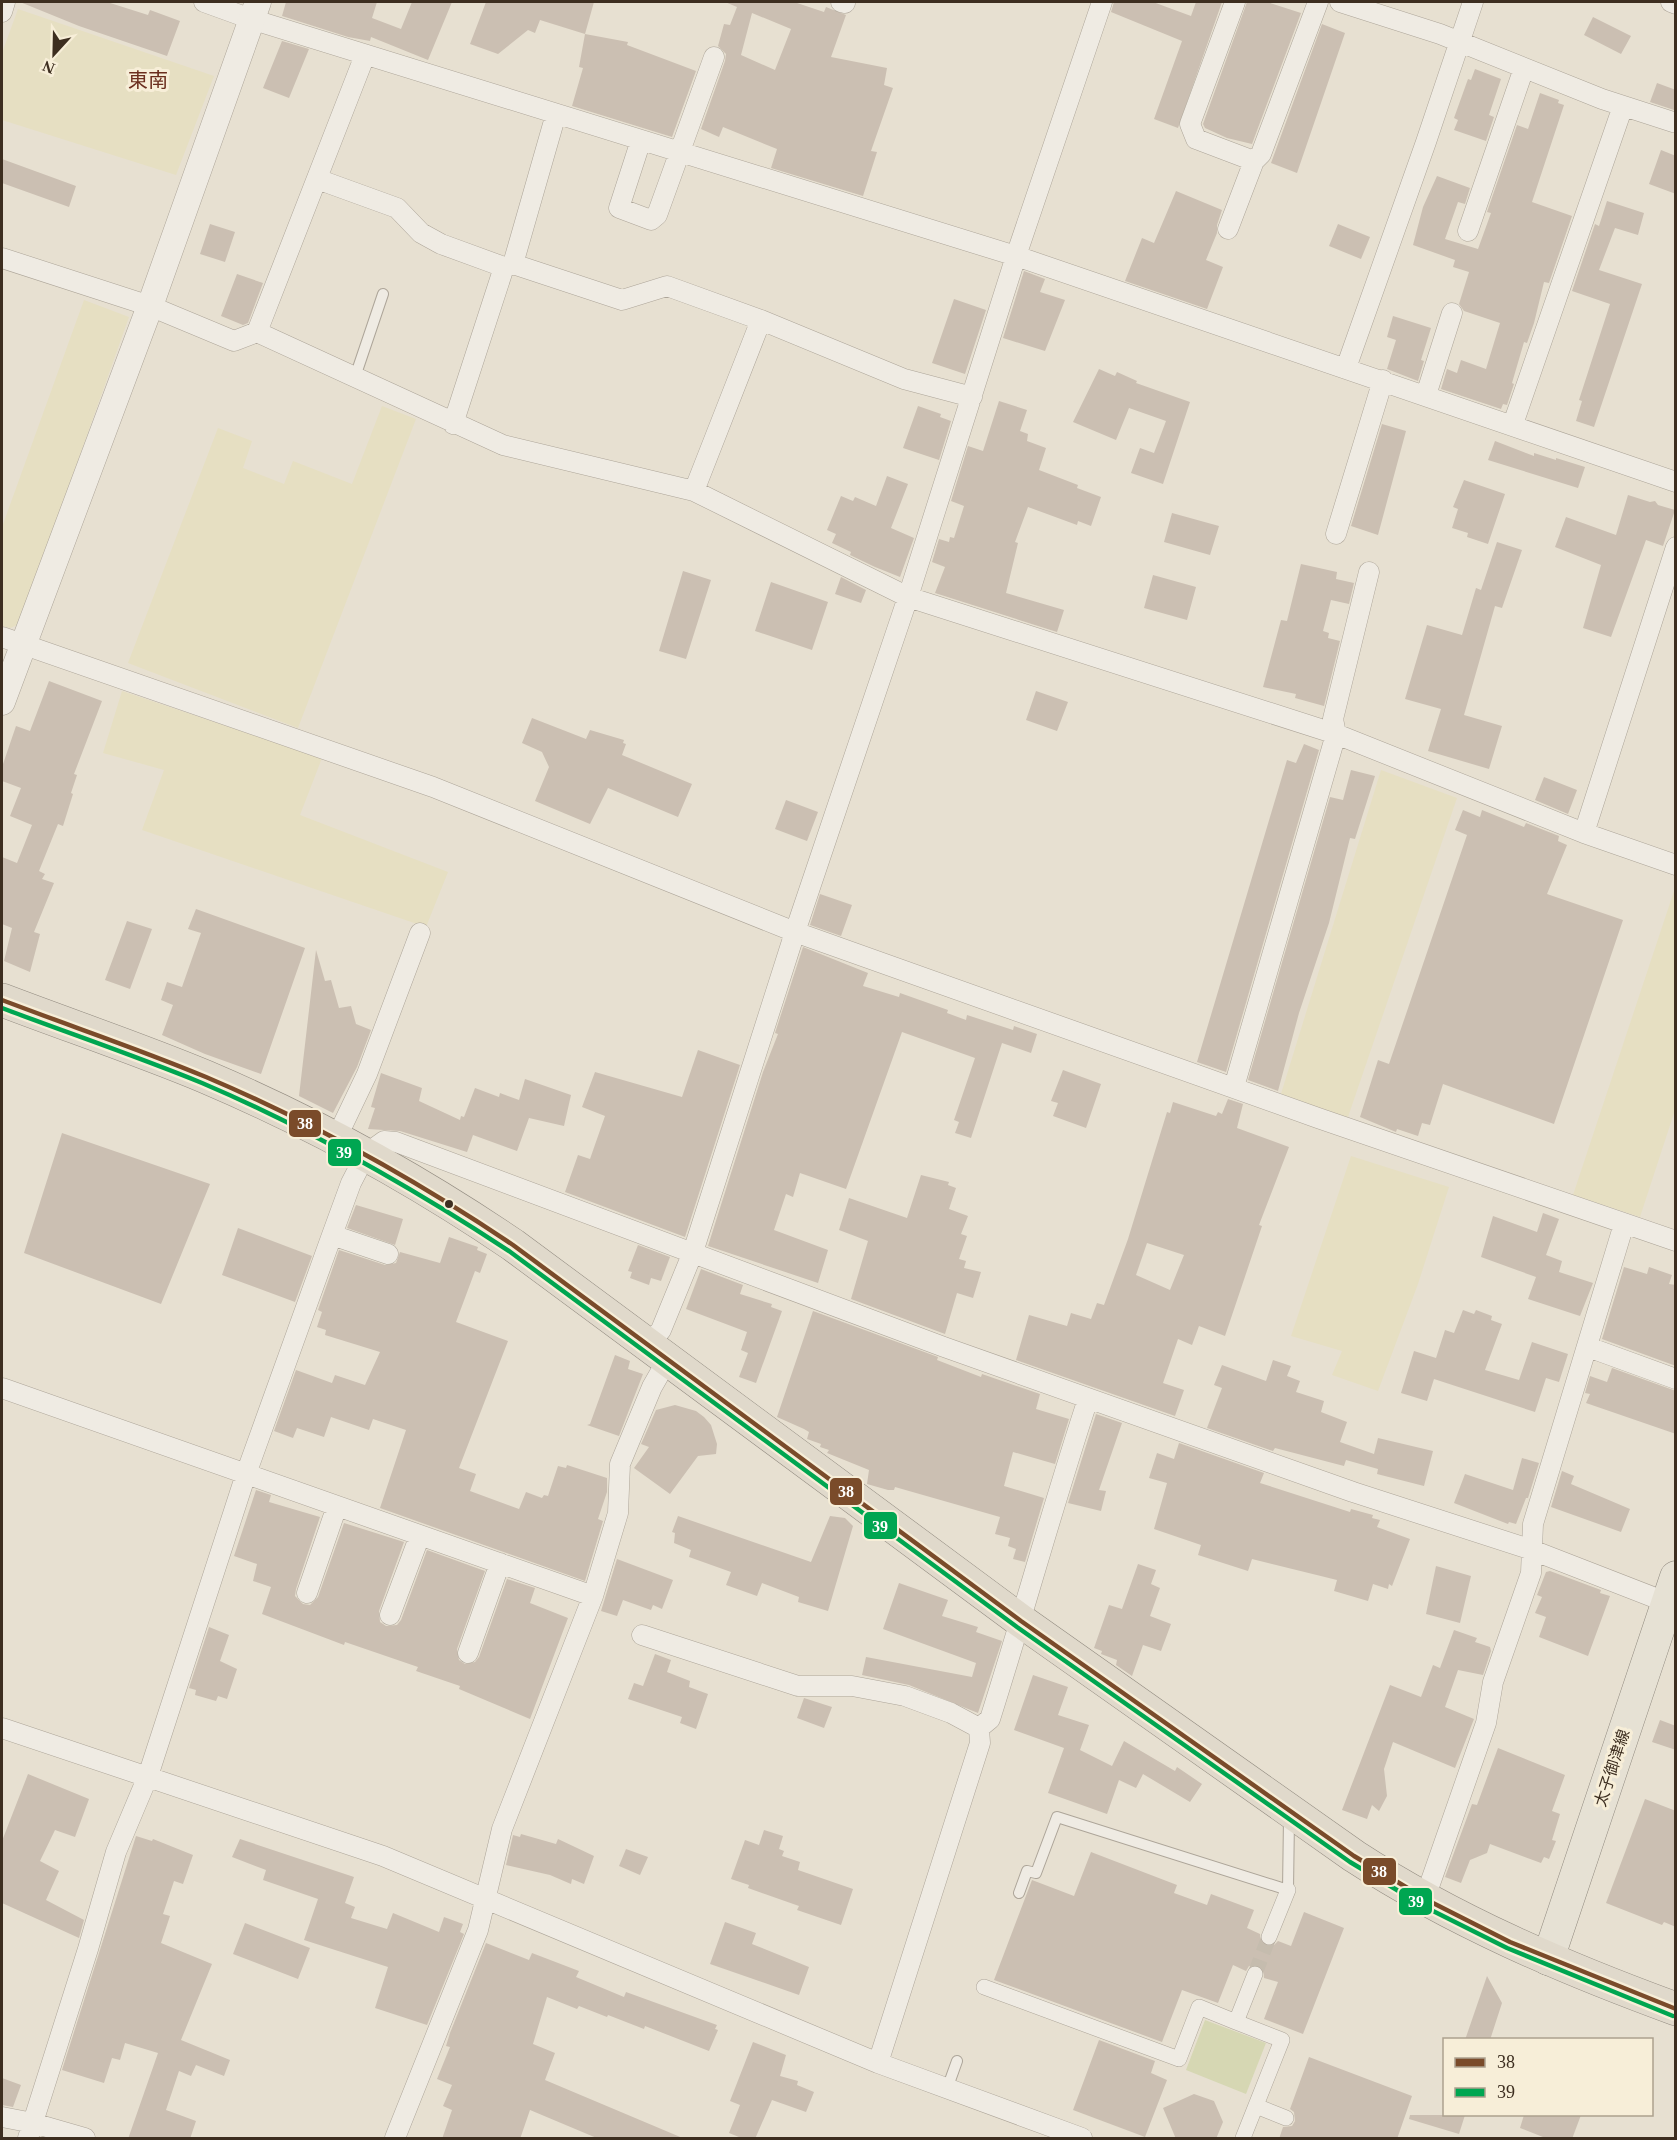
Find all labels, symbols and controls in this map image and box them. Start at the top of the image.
north arrow [24,24,84,84]
text: N [40,57,57,77]
district label: 東南 [128,69,168,91]
line badge: 38 [288,1109,322,1138]
text: 38 [297,1115,313,1132]
line badge: 39 [327,1138,362,1167]
text: 39 [336,1144,352,1161]
unlabelled marker [443,1198,455,1210]
line badge: 38 [829,1477,863,1506]
text: 38 [838,1483,854,1500]
line badge: 39 [863,1511,898,1540]
text: 39 [872,1518,888,1535]
street label: 太子御津線 [1592,1727,1632,1809]
line badge: 38 [1362,1857,1397,1886]
text: 38 [1371,1863,1387,1880]
line badge: 39 [1398,1887,1433,1916]
text: 39 [1408,1893,1424,1910]
legend [1443,2038,1653,2116]
text: 38 [1497,2052,1515,2072]
text: 39 [1497,2082,1515,2102]

